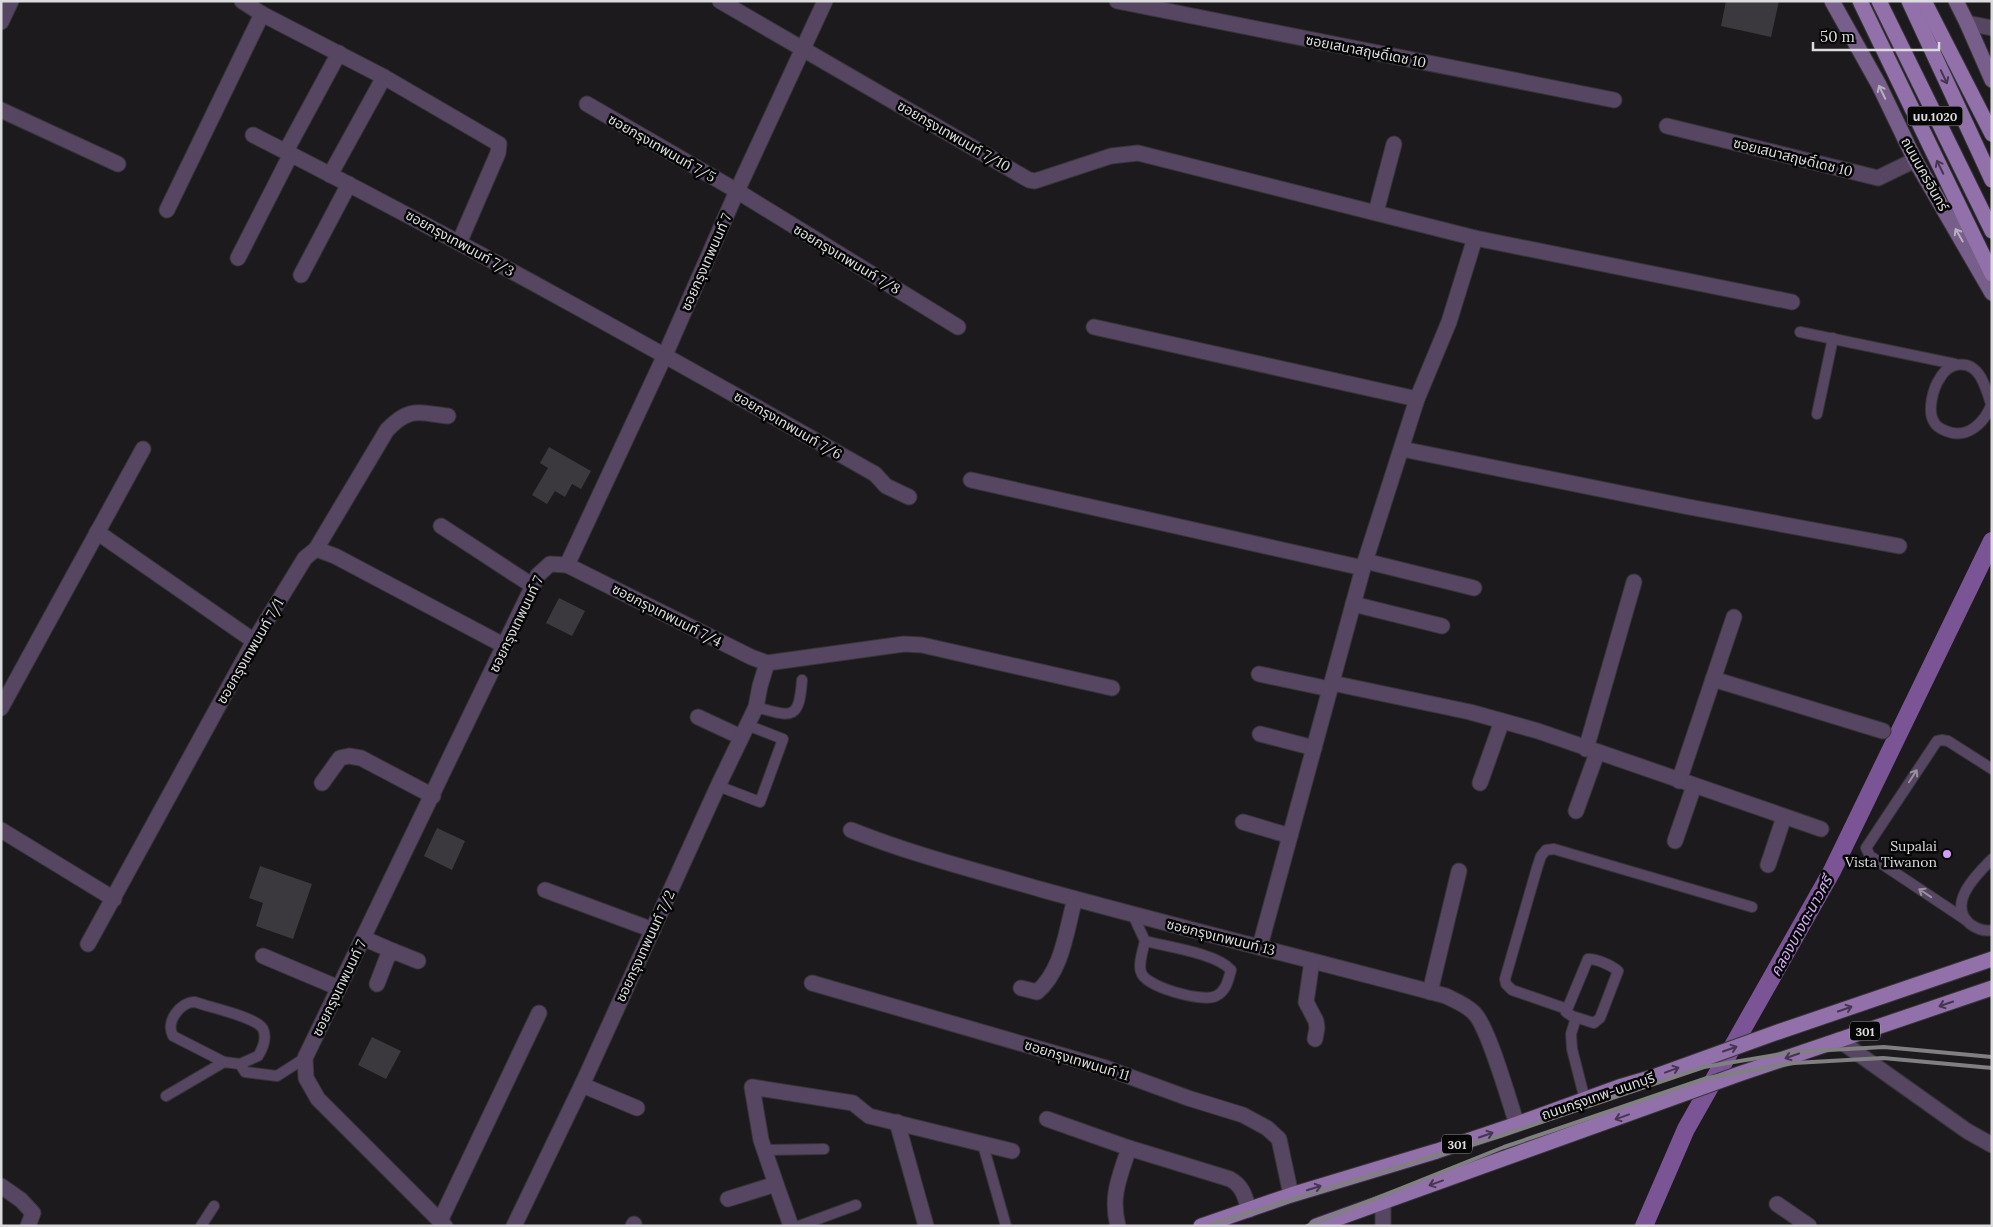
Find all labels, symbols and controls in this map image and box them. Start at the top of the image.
scale bar [1813,20,1939,52]
text: 50 m [1820,27,1855,46]
street label: ซอยเสนาสฤษดิ์เดช 10 [1304,31,1428,71]
one-way arrow [1940,69,1949,84]
one-way arrow [1877,85,1886,100]
street label: ซอยกรุงเทพนนท์ 7/10 [894,96,1014,176]
road number: นบ.1020 [1908,106,1962,125]
street label: ซอยกรุงเทพนนท์ 7/5 [605,110,719,186]
street label: ซอยเสนาสฤษดิ์เดช 10 [1732,133,1854,181]
street label: ถนนนครอินทร์ [1897,134,1953,215]
one-way arrow [1935,160,1945,175]
street label: ซอยกรุงเทพนนท์ 7/3 [402,206,518,280]
street label: ซอยกรุงเทพนนท์ 7 [676,210,736,314]
street label: ซอยกรุงเทพนนท์ 7/8 [790,220,904,298]
one-way arrow [1953,229,1963,243]
street label: ซอยกรุงเทพนนท์ 7/6 [731,387,845,463]
street label: ซอยกรุงเทพนนท์ 7 [485,572,547,675]
street label: ซอยกรุงเทพนนท์ 7/4 [609,580,725,651]
street label: ซอยกรุงเทพนนท์ 7/1 [212,595,288,707]
one-way arrow [1908,769,1918,783]
place label: Supalai Vista Tiwanon [1844,837,1937,871]
marker: Supalai Vista Tiwanon [1941,848,1953,860]
water label: คลองบางตะนาวศรี [1766,870,1838,979]
street label: ซอยกรุงเทพนนท์ 7/2 [611,887,679,1005]
one-way arrow [1919,888,1933,898]
street label: ซอยกรุงเทพนนท์ 13 [1165,915,1277,959]
street label: ซอยกรุงเทพนนท์ 7 [308,936,370,1039]
one-way arrow [1938,999,1954,1009]
one-way arrow [1837,1004,1853,1014]
road number: 301 [1850,1021,1880,1040]
street label: ซอยกรุงเทพนนท์ 11 [1022,1035,1132,1085]
one-way arrow [1722,1044,1738,1053]
one-way arrow [1785,1052,1800,1061]
one-way arrow [1664,1065,1679,1074]
street label: ถนนกรุงเทพ-นนทบุรี [1539,1068,1657,1124]
one-way arrow [1614,1113,1630,1122]
one-way arrow [1477,1130,1493,1139]
road number: 301 [1442,1134,1472,1154]
one-way arrow [1429,1179,1444,1188]
one-way arrow [1305,1183,1321,1193]

